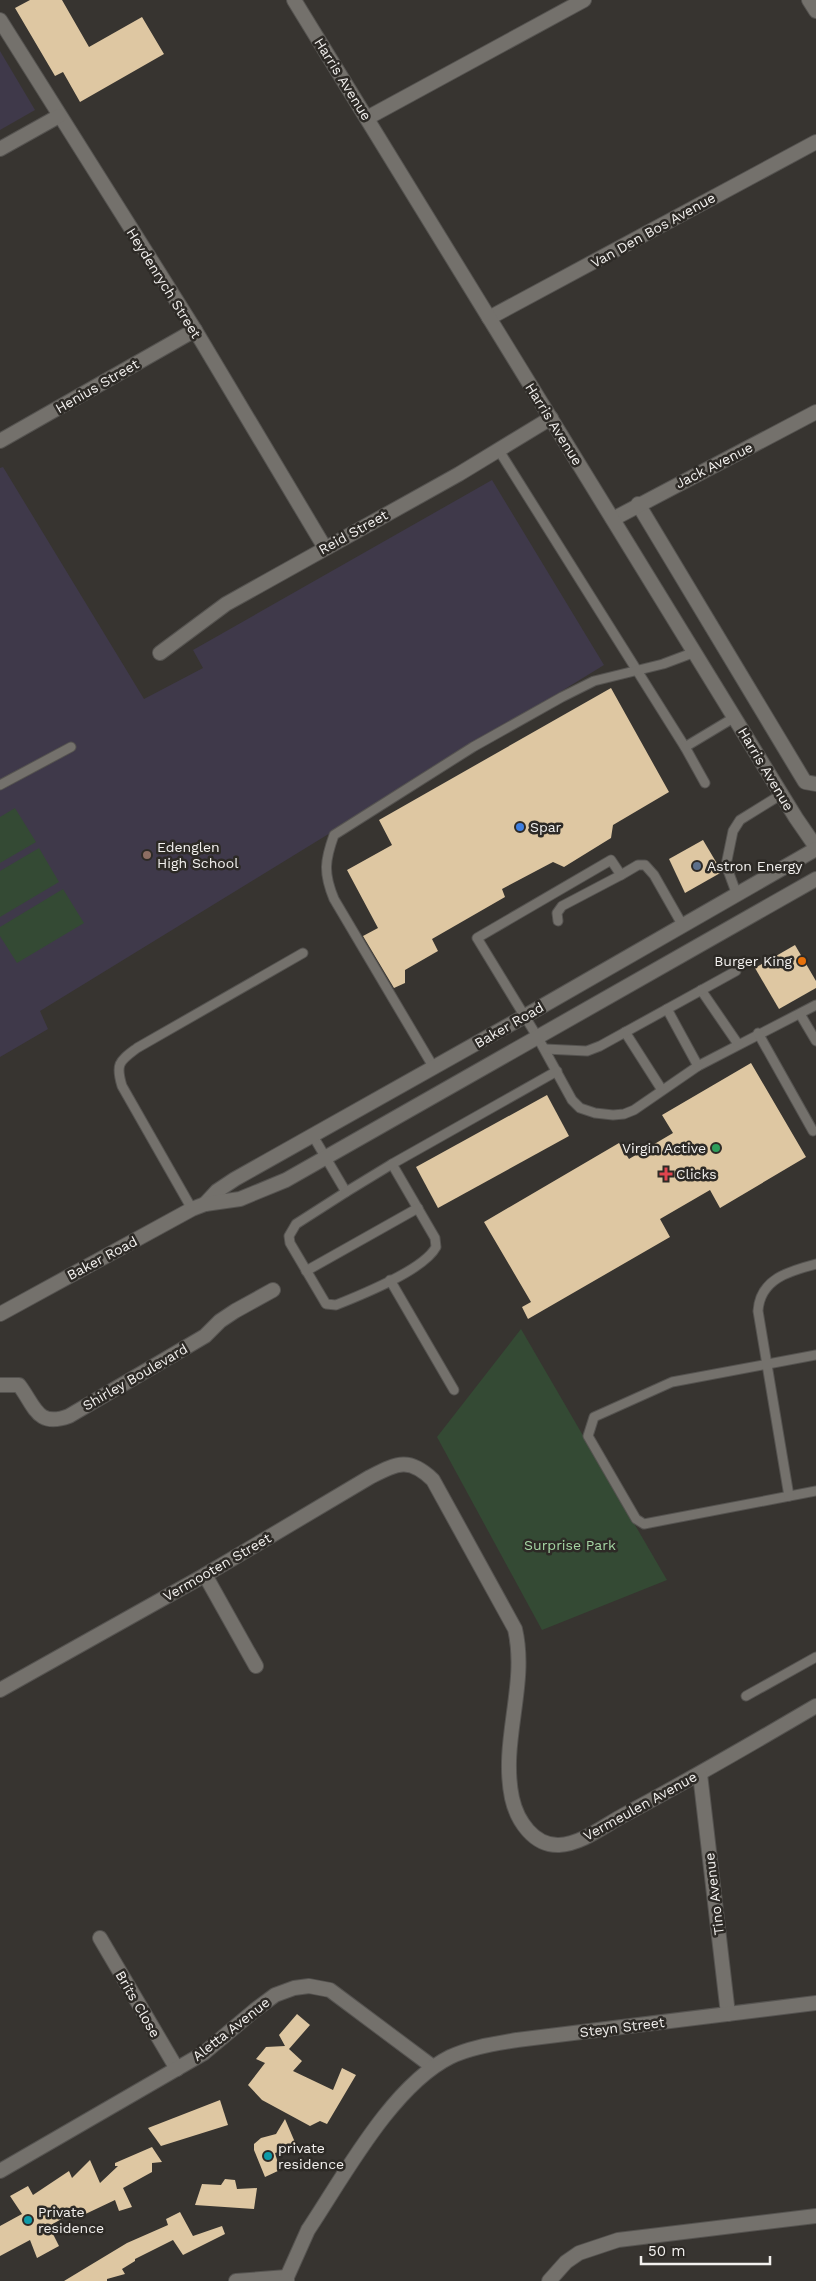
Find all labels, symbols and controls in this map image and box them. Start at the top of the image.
street label: Harris Avenue [311,35,375,123]
street label: Van Den Bos Avenue [588,189,718,271]
street label: Heydenrych Street [124,225,205,341]
street label: Henius Street [52,356,142,416]
street label: Harris Avenue [522,380,586,468]
street label: Jack Avenue [673,439,755,491]
street label: Reid Street [316,506,390,558]
street label: Harris Avenue [735,724,797,814]
place label: Spar [530,819,562,835]
marker: Spar [514,821,526,833]
place label: Edenglen High School [157,839,239,871]
marker: Edenglen High School [141,849,153,861]
place label: Astron Energy [707,858,803,874]
marker: Astron Energy [691,860,703,872]
place label: Burger King [714,953,793,969]
marker: Burger King [796,955,808,967]
street label: Baker Road [472,999,546,1051]
place label: Virgin Active [622,1140,706,1156]
marker: Virgin Active [710,1142,722,1154]
place label: Clicks [676,1166,717,1182]
marker: Clicks [660,1168,672,1180]
street label: Baker Road [64,1233,140,1283]
street label: Shirley Boulevard [80,1340,190,1414]
street label: Vermooten Street [160,1530,274,1604]
park label: Surprise Park [524,1537,616,1553]
street label: Vermeulen Avenue [581,1768,699,1844]
street label: Tino Avenue [701,1852,727,1936]
street label: Brits Close [112,1968,164,2040]
street label: Aletta Avenue [189,1994,273,2064]
street label: Steyn Street [579,2014,665,2040]
place label: private residence [278,2140,344,2172]
marker: private residence [262,2150,274,2162]
place label: Private residence [38,2204,104,2236]
marker: Private residence [22,2214,34,2226]
scale bar [641,2234,770,2266]
text: 50 m [648,2242,685,2260]

